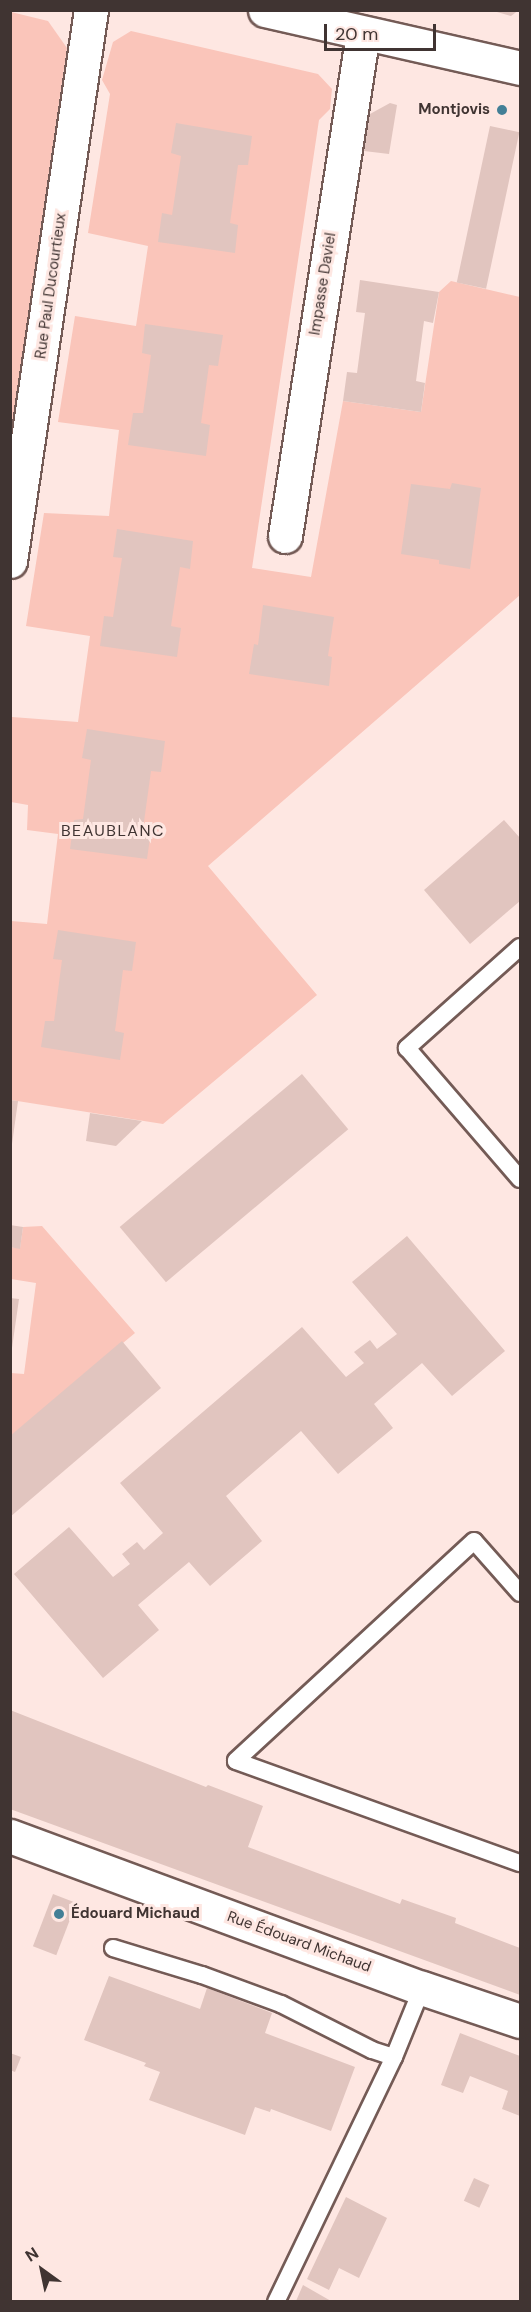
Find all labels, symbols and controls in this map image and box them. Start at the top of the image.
scale bar [327,12,440,50]
text: 20 m [335,22,378,46]
place label: Montjovis [418,101,490,119]
marker: Montjovis [495,103,509,117]
street label: Rue Paul Ducourtieux [32,212,70,360]
street label: Impasse Daviel [306,231,340,337]
district label: BEAUBLANC [61,821,165,841]
place label: Édouard Michaud [71,1905,200,1923]
marker: Édouard Michaud [52,1907,66,1921]
street label: Rue Édouard Michaud [225,1908,373,1976]
north arrow [12,2240,72,2300]
text: N [21,2243,43,2266]

